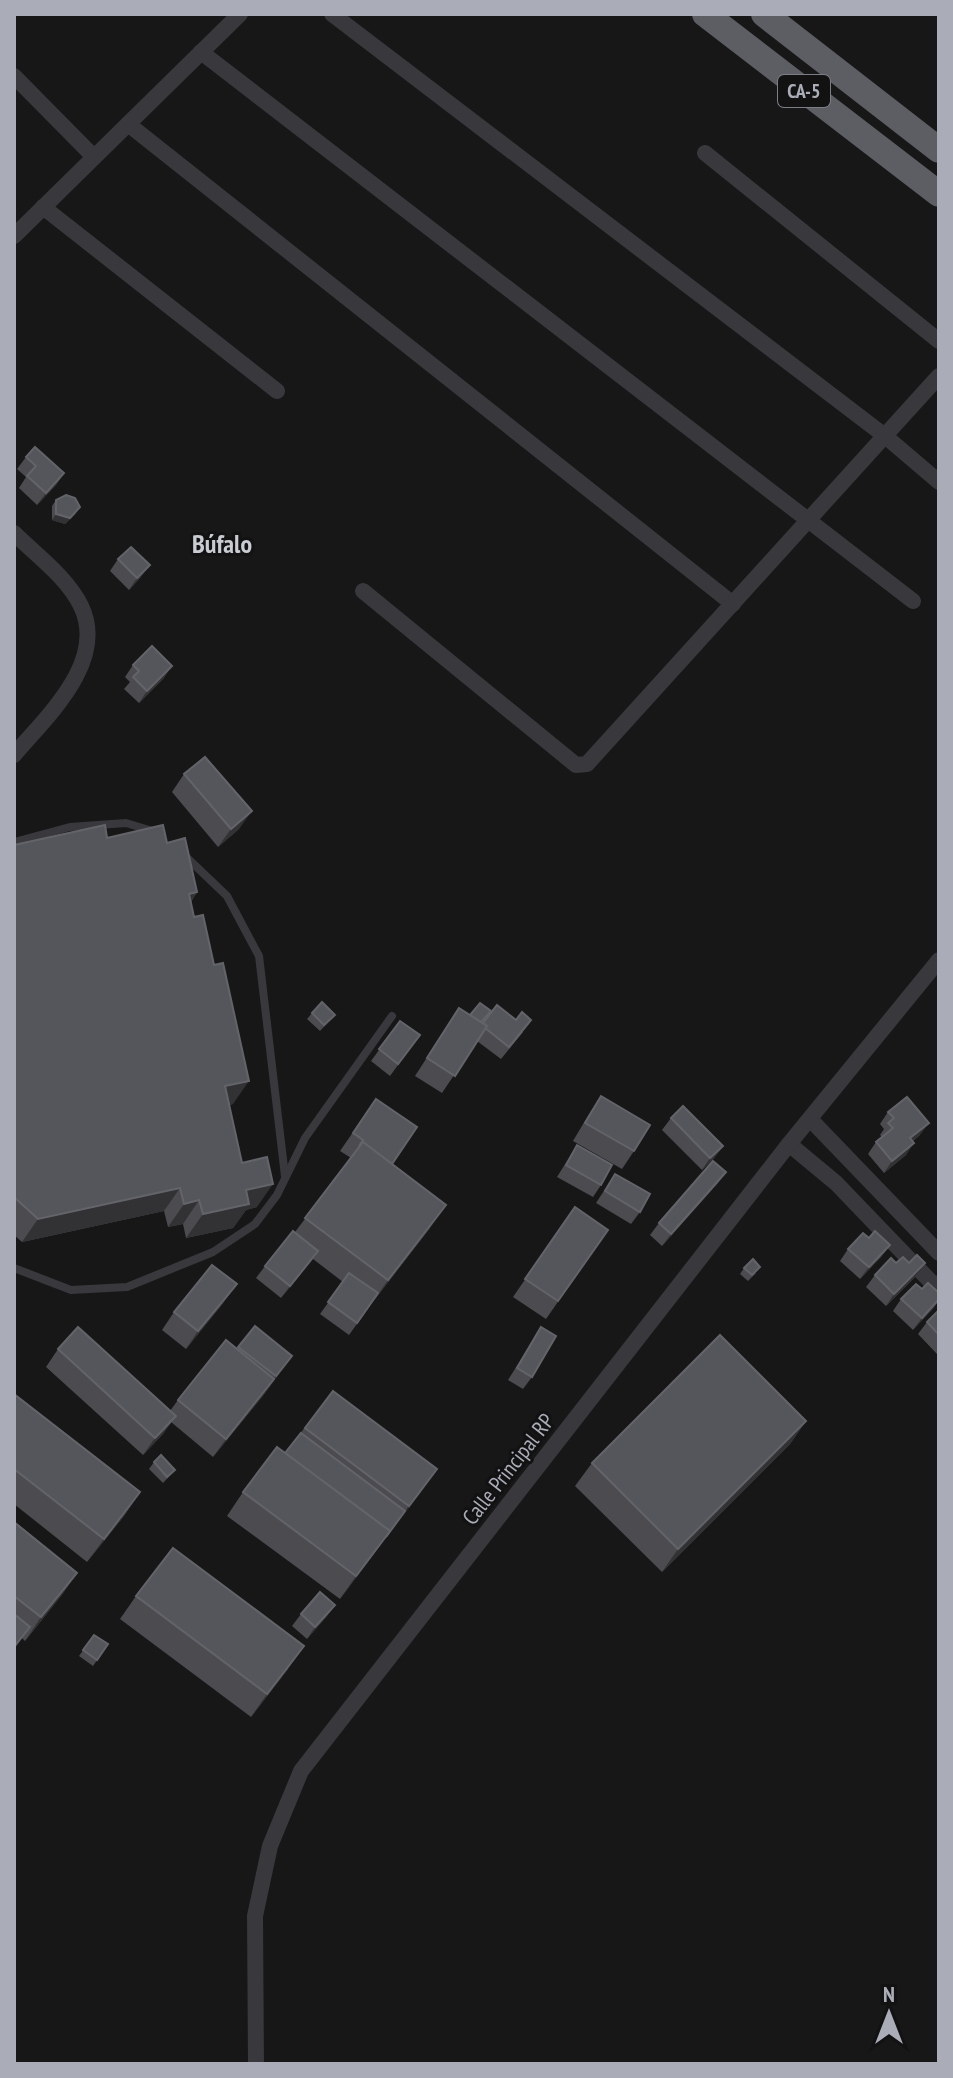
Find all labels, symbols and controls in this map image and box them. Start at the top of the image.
road number: CA-5 [778,75,830,107]
district label: Búfalo [192,527,252,560]
street label: Calle Principal RP [456,1408,560,1530]
north arrow [849,1974,929,2054]
text: N [883,1980,895,2008]

